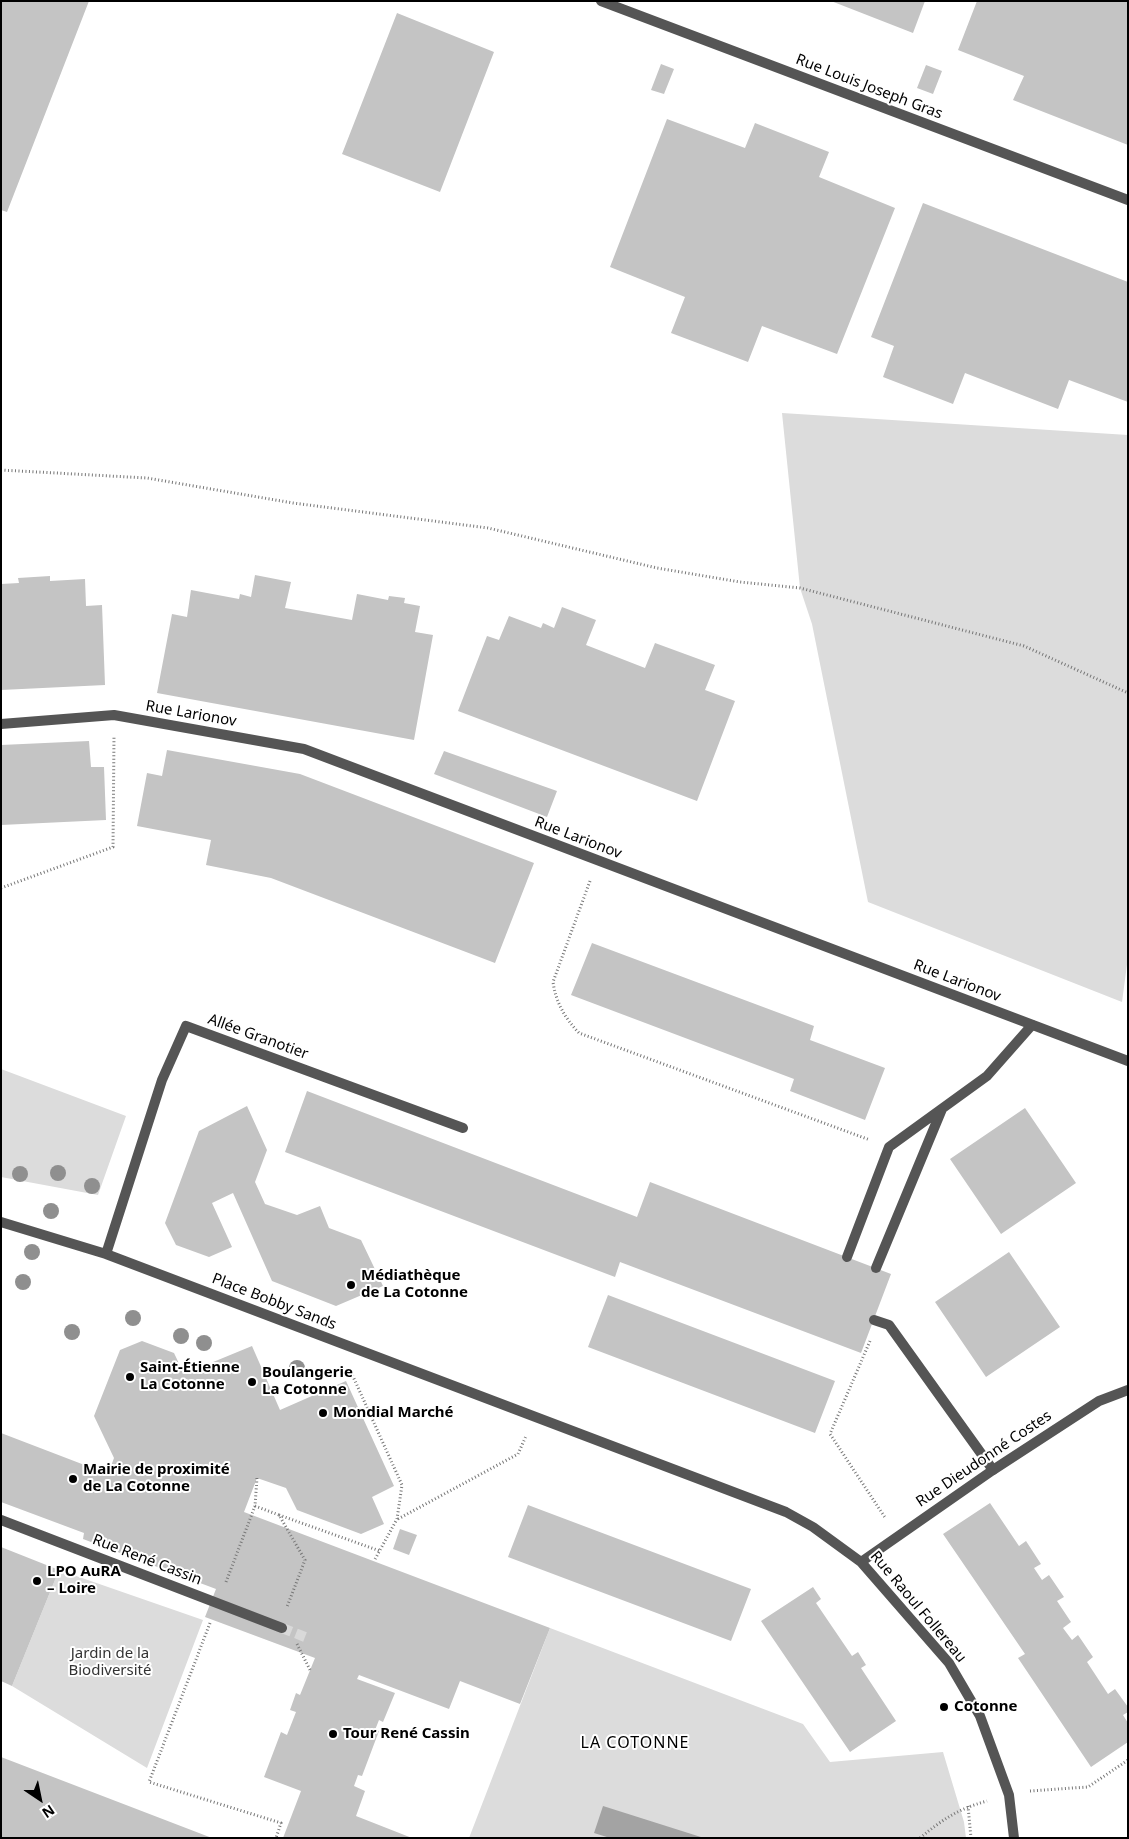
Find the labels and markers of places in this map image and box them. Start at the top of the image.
place label: Médiathèque de La Cotonne [361,1267,468,1302]
marker: Médiathèque de La Cotonne [345,1279,357,1291]
place label: Saint-Étienne La Cotonne [140,1359,240,1394]
place label: Boulangerie La Cotonne [262,1364,353,1399]
marker: Saint-Étienne La Cotonne [124,1371,136,1383]
marker: Boulangerie La Cotonne [246,1376,258,1388]
place label: Mondial Marché [333,1404,454,1422]
marker: Mondial Marché [317,1407,329,1419]
place label: Mairie de proximité de La Cotonne [83,1461,230,1496]
marker: Mairie de proximité de La Cotonne [67,1473,79,1485]
place label: LPO AuRA – Loire [47,1563,121,1598]
marker: LPO AuRA – Loire [31,1575,43,1587]
place label: Cotonne [954,1698,1017,1716]
marker: Cotonne [938,1701,950,1713]
place label: Tour René Cassin [343,1725,470,1743]
marker: Tour René Cassin [327,1728,339,1740]

